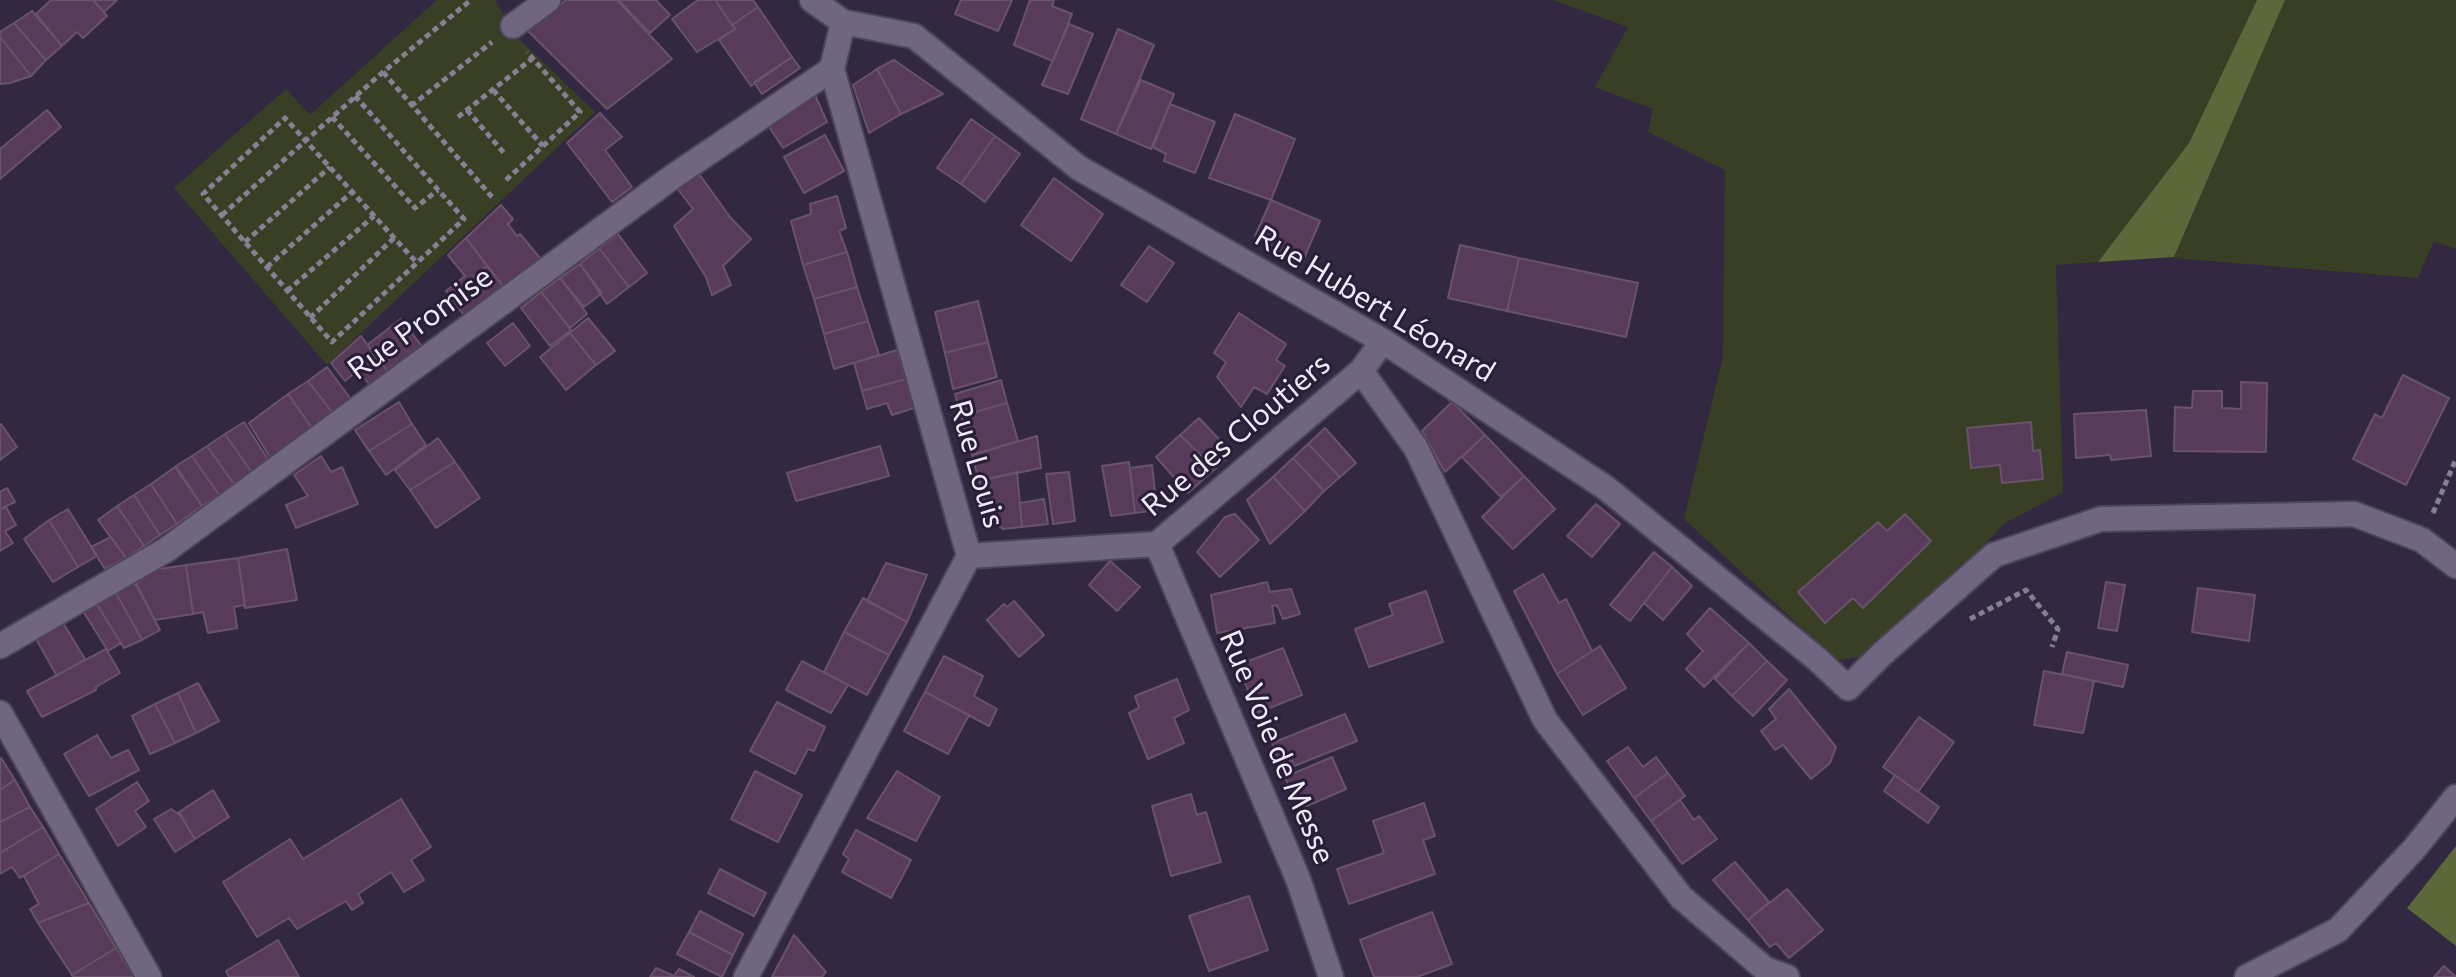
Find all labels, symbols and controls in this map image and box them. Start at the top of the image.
street label: Rue Hubert Léonard [1248,218,1502,390]
street label: Rue Promise [341,259,499,387]
street label: Rue des Cloutiers [1135,346,1337,524]
street label: Rue Louis [942,396,1012,532]
street label: Rue Voie de Messe [1212,625,1342,869]

